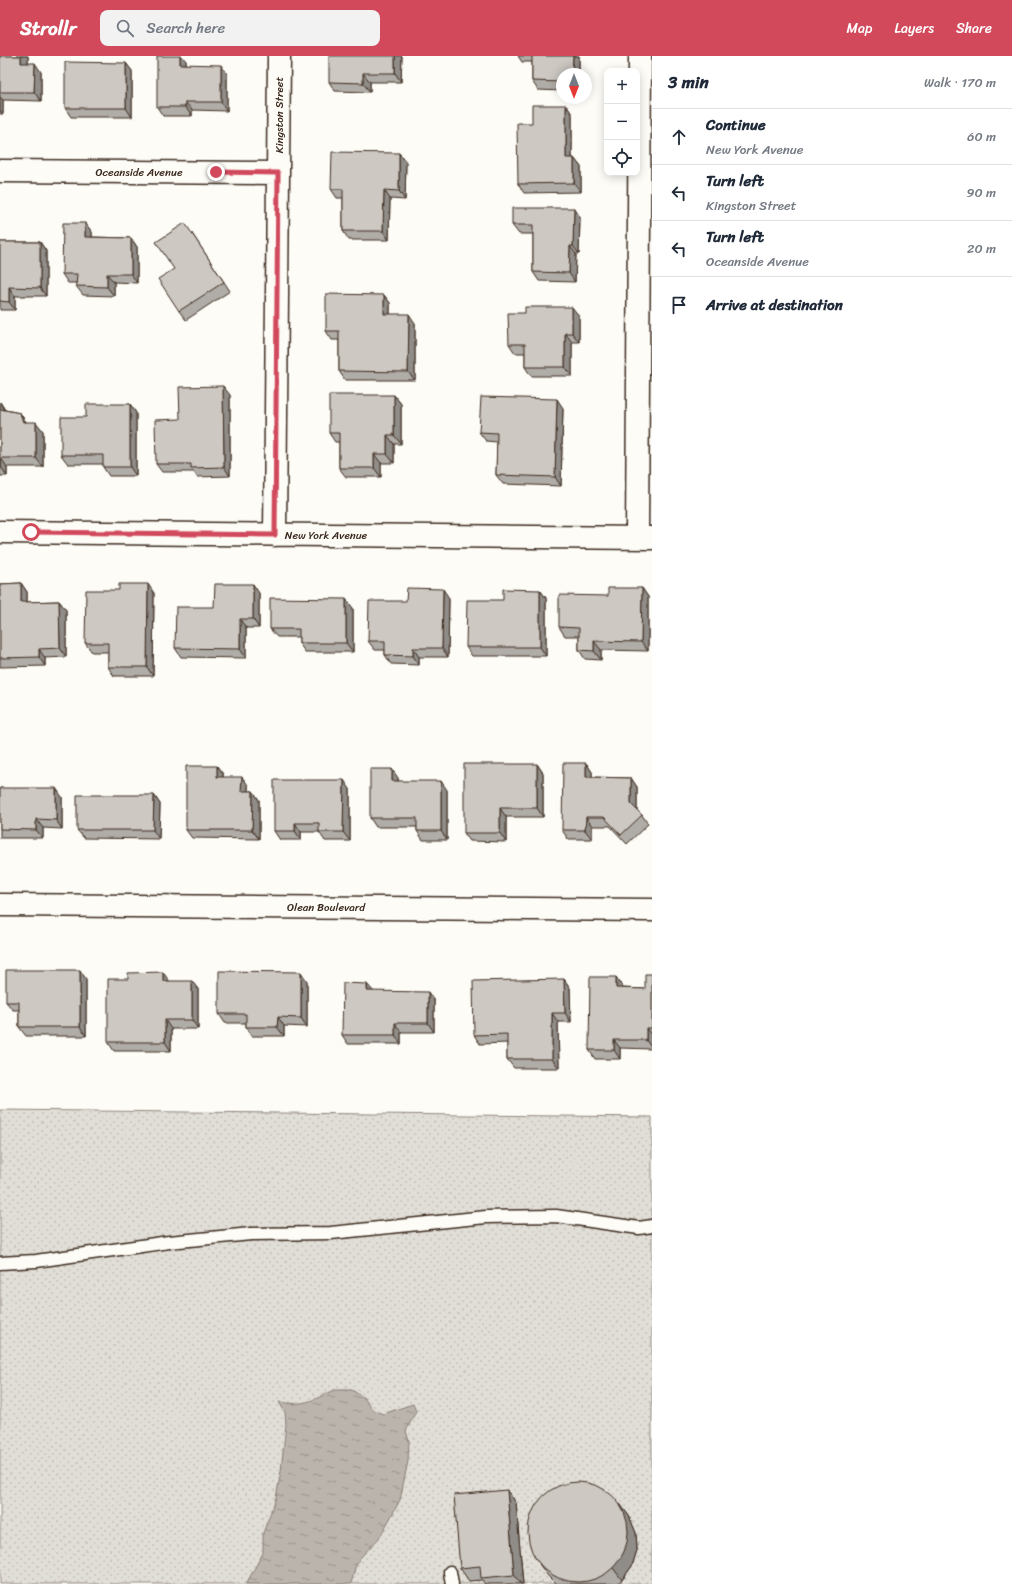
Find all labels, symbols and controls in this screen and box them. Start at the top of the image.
search box [100,10,380,46]
text: Strollr [20,12,76,45]
text: Search here [146,15,225,41]
text: Map [847,16,872,41]
text: Layers [894,16,934,41]
text: Share [956,16,992,41]
icon: search [114,17,136,39]
text: 3 min [668,67,709,97]
north arrow [556,68,592,104]
map controls [604,68,640,176]
button: + [604,68,640,104]
text: Walk · 170 m [924,71,996,94]
street label: Kingston Street [270,77,289,153]
button: − [604,104,640,140]
text: Continue [706,112,766,138]
text: 60 m [967,125,996,148]
icon: ahead [668,126,690,148]
text: New York Avenue [706,138,803,161]
button: locate [604,140,640,176]
street label: Oceanside Avenue [95,163,183,182]
route end [207,163,225,181]
text: Turn left [706,168,764,194]
text: 90 m [966,181,996,204]
icon: left [668,182,690,204]
text: Kingston Street [706,194,796,217]
text: Turn left [706,224,764,250]
text: 20 m [967,237,996,260]
icon: left [668,238,690,260]
text: Oceanside Avenue [706,250,809,273]
text: Arrive at destination [706,292,843,318]
icon: arrive [668,294,690,316]
route start [22,523,40,541]
street label: New York Avenue [285,526,368,545]
street label: Olean Boulevard [287,898,366,917]

